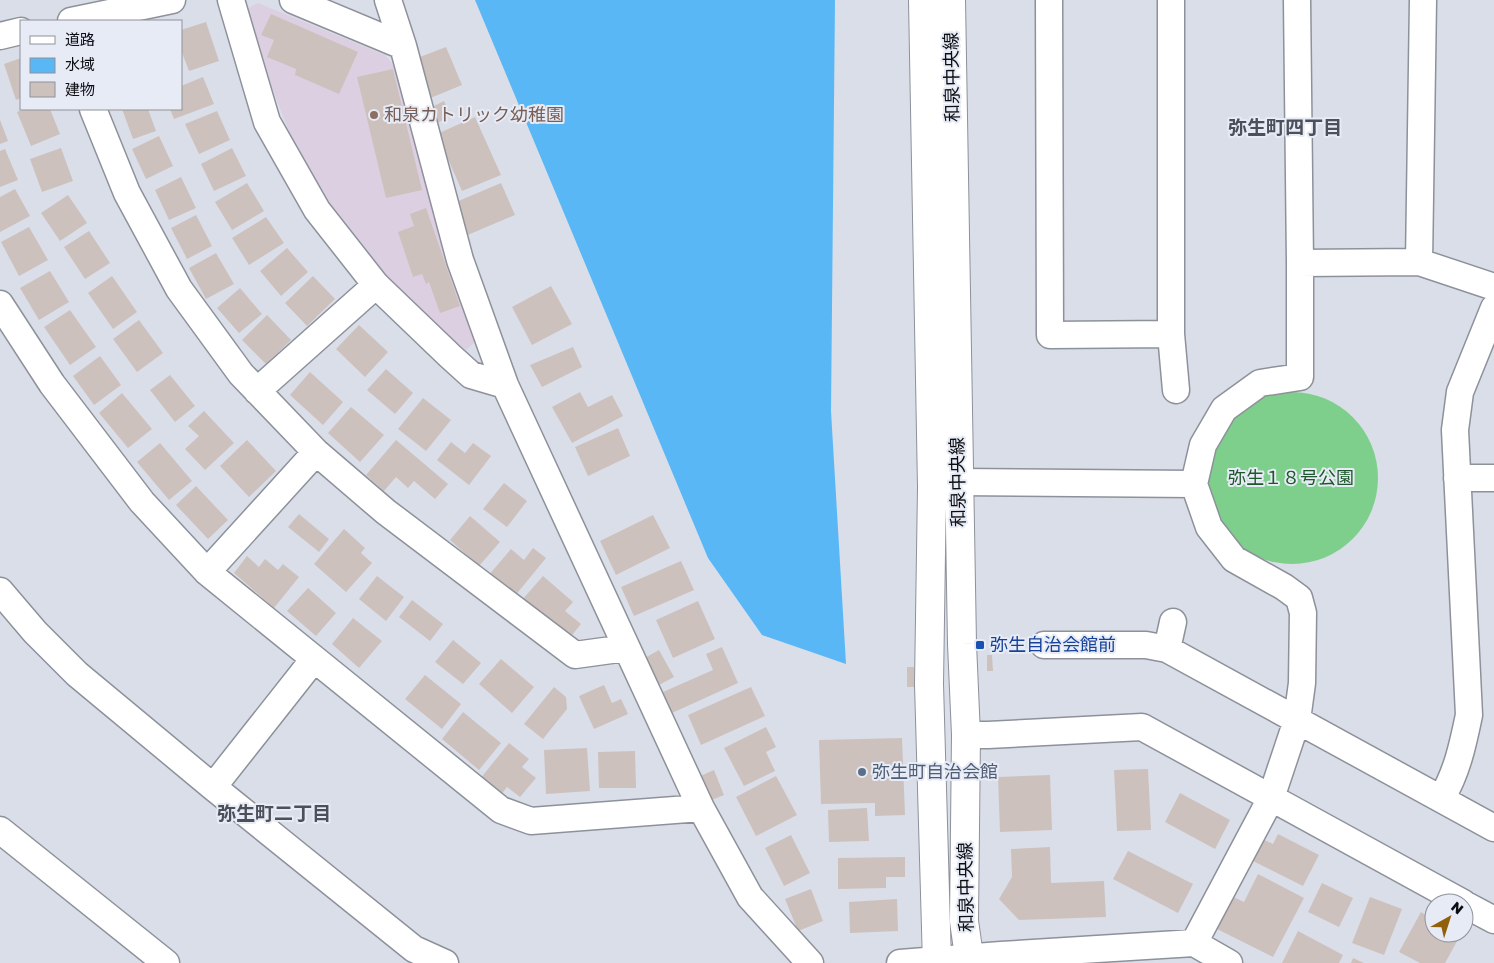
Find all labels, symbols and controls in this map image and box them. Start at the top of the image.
legend [20,20,182,110]
text: 道路 [65,30,95,48]
street label: 和泉中央線 [939,32,963,122]
text: 水域 [65,55,95,73]
text: 建物 [65,80,95,98]
place label: 和泉カトリック幼稚園 [384,103,564,125]
marker: 和泉カトリック幼稚園 [368,109,380,121]
district label: 弥生町四丁目 [1228,115,1342,138]
street label: 和泉中央線 [945,437,969,527]
park label: 弥生１８号公園 [1228,466,1354,488]
place label: 弥生自治会館前 [990,633,1116,655]
marker: 弥生自治会館前 [974,639,986,651]
place label: 弥生町自治会館 [872,760,998,782]
marker: 弥生町自治会館 [856,766,868,778]
district label: 弥生町二丁目 [217,801,331,824]
street label: 和泉中央線 [953,842,977,932]
north arrow [1424,893,1474,943]
text: N [1448,898,1467,917]

